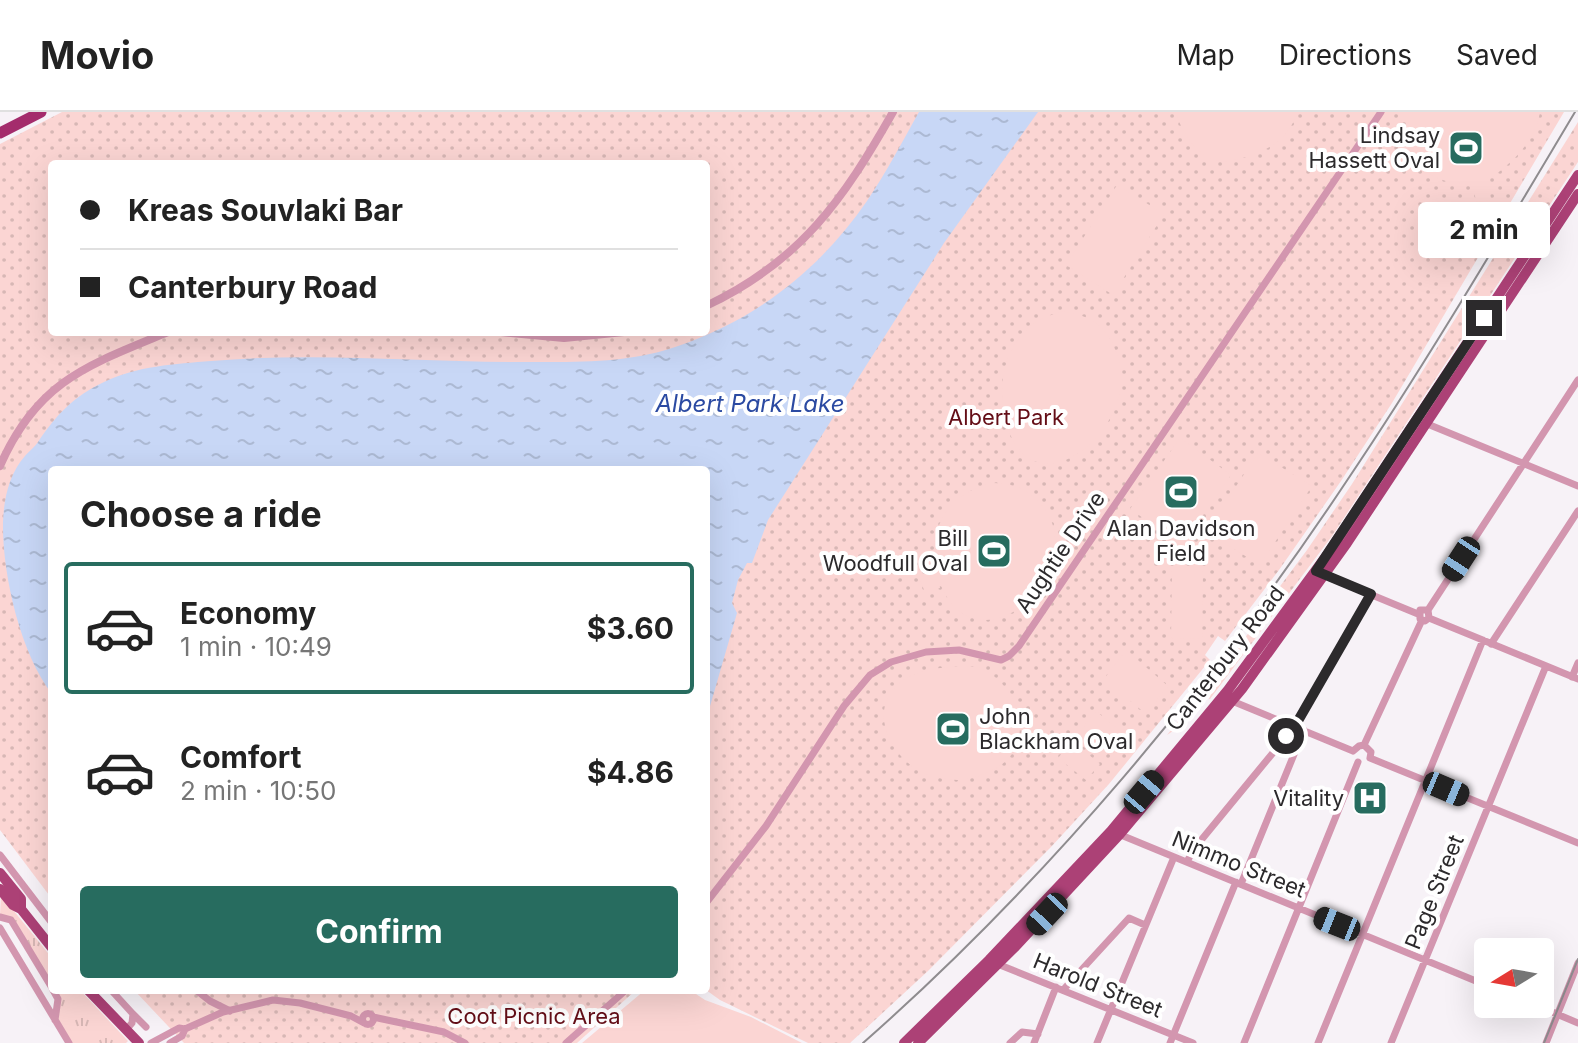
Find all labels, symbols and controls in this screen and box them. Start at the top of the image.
text: Movio [40,32,154,78]
text: Map [1176,38,1235,72]
text: Directions [1279,38,1412,72]
text: Saved [1456,38,1538,72]
place label: Lindsay Hassett Oval [1308,122,1440,173]
sports icon: Lindsay Hassett Oval [1447,129,1485,167]
text: Kreas Souvlaki Bar [128,192,403,228]
callout: 2 min [1418,202,1550,258]
text: 2 min [1449,214,1519,245]
text: Canterbury Road [128,269,377,305]
route end [1466,300,1502,336]
water label: Albert Park Lake [655,389,845,418]
park label: Albert Park [948,404,1064,430]
sports icon: Alan Davidson Field [1162,473,1200,511]
street label: Aughtie Drive [1010,486,1110,618]
text: Choose a ride [80,492,322,536]
place label: Alan Davidson Field [1107,515,1255,566]
place label: Bill Woodfull Oval [823,525,968,576]
sports icon: Bill Woodfull Oval [975,532,1013,570]
car [1438,532,1484,586]
street label: Canterbury Road [1160,580,1290,736]
icon: car [84,592,156,664]
text: Economy [180,595,316,631]
text: $3.60 [587,610,674,646]
text: 1 min · 10:49 [180,631,332,662]
place label: John Blackham Oval [979,703,1133,754]
sports icon: John Blackham Oval [934,710,972,748]
route start [1268,718,1304,754]
icon: car [84,736,156,808]
text: Comfort [180,739,301,775]
text: $4.86 [587,754,674,790]
car [1119,766,1169,818]
car [1419,769,1473,809]
text: 2 min · 10:50 [180,775,336,806]
hospital icon: Vitality [1351,779,1389,817]
place label: Vitality [1273,785,1344,811]
street label: Nimmo Street [1168,825,1310,903]
street label: Page Street [1399,831,1469,953]
button: Confirm [80,886,678,978]
car [1022,888,1072,940]
car [1310,904,1364,944]
north arrow [1474,938,1554,1018]
map controls [1474,938,1554,1018]
street label: Harold Street [1030,947,1166,1023]
park label: Coot Picnic Area [447,1003,621,1029]

